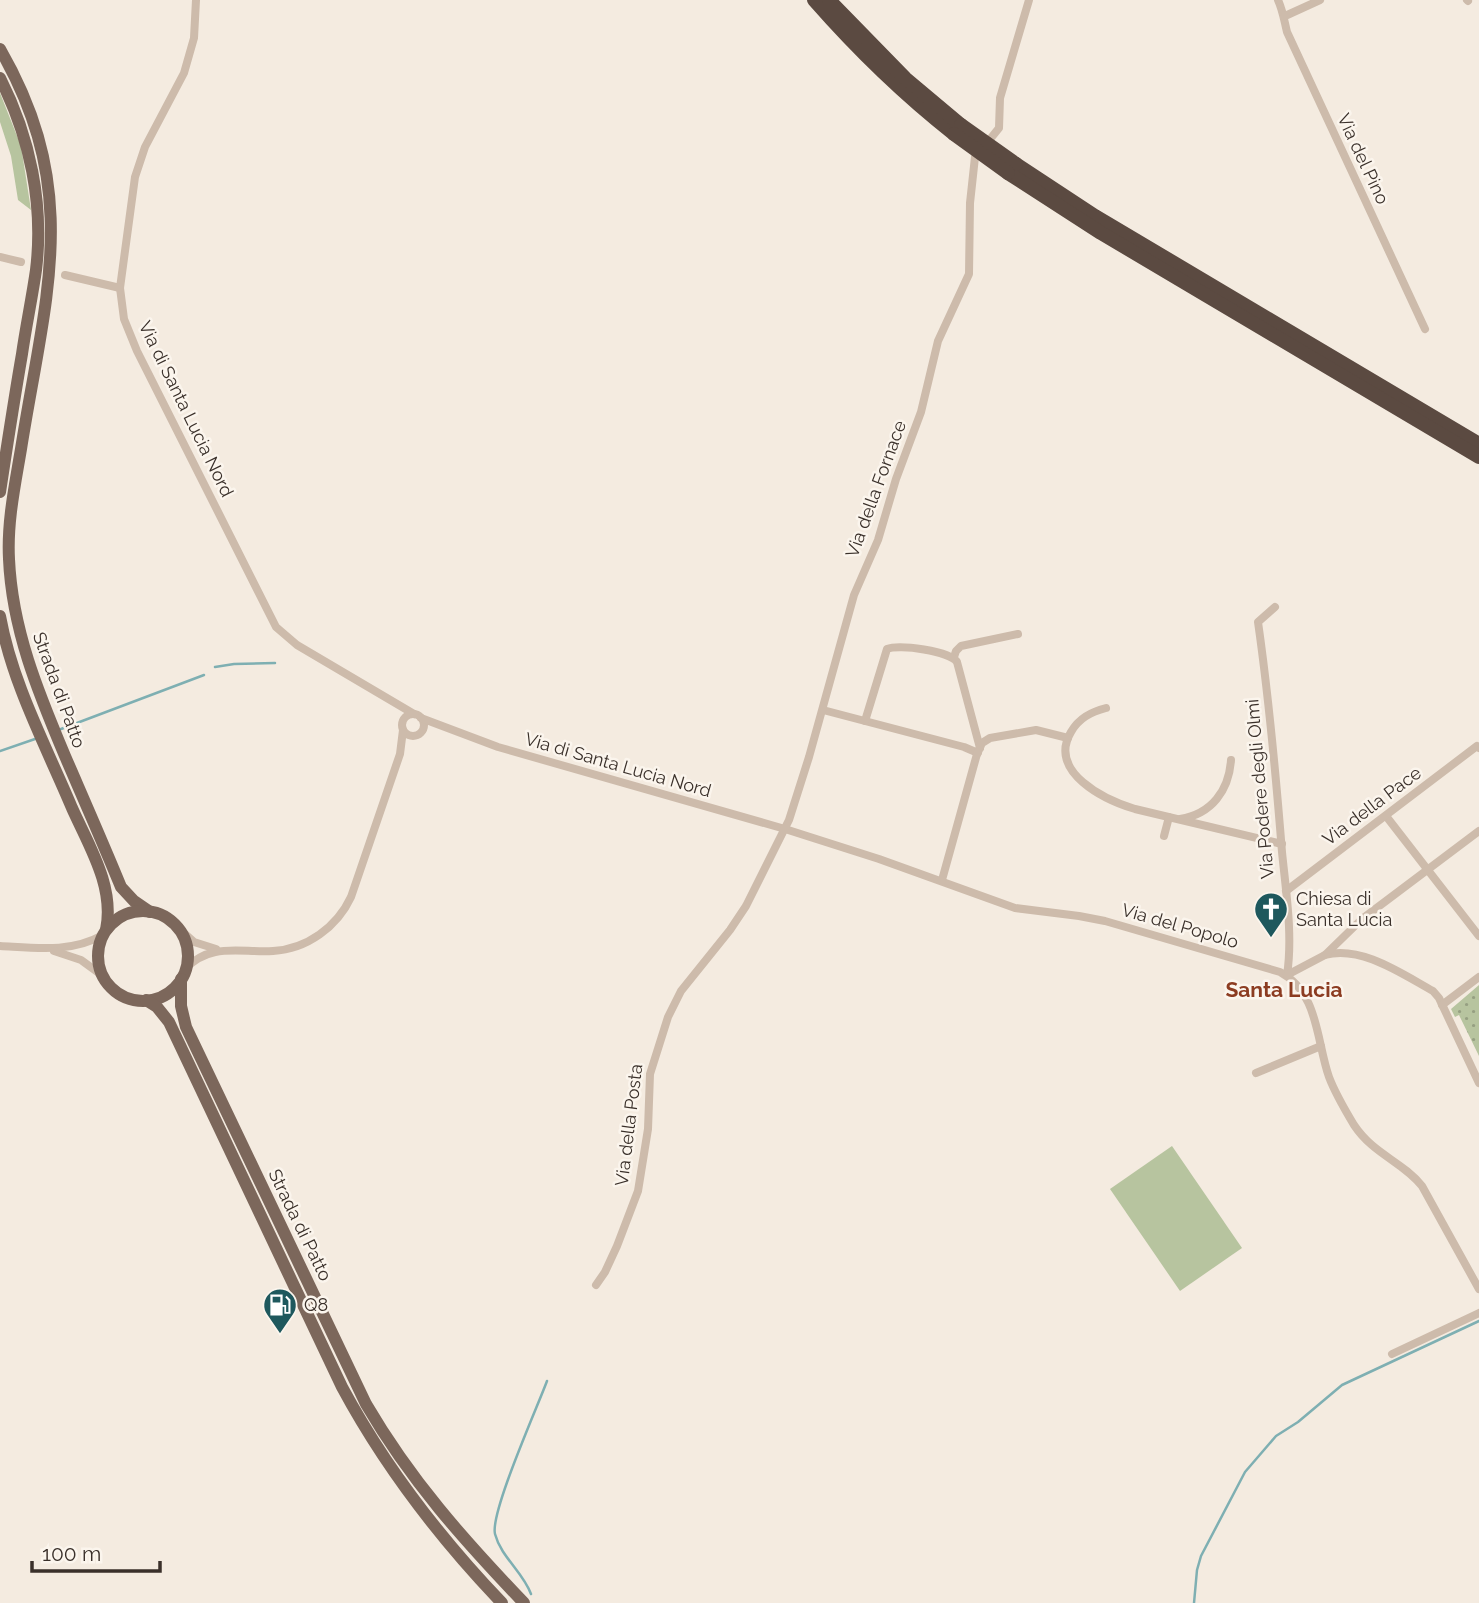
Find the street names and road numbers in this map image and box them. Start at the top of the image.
street label: Via del Pino [1333,110,1394,208]
street label: Via di Santa Lucia Nord [135,317,238,500]
street label: Via della Fornace [841,417,910,560]
street label: Strada di Patto [29,629,90,751]
street label: Via Podere degli Olmi [1241,698,1278,880]
street label: Via di Santa Lucia Nord [523,728,714,801]
street label: Via della Pace [1318,762,1425,849]
street label: Via del Popolo [1119,899,1241,952]
street label: Via della Posta [611,1063,646,1187]
street label: Strada di Patto [264,1166,337,1284]

